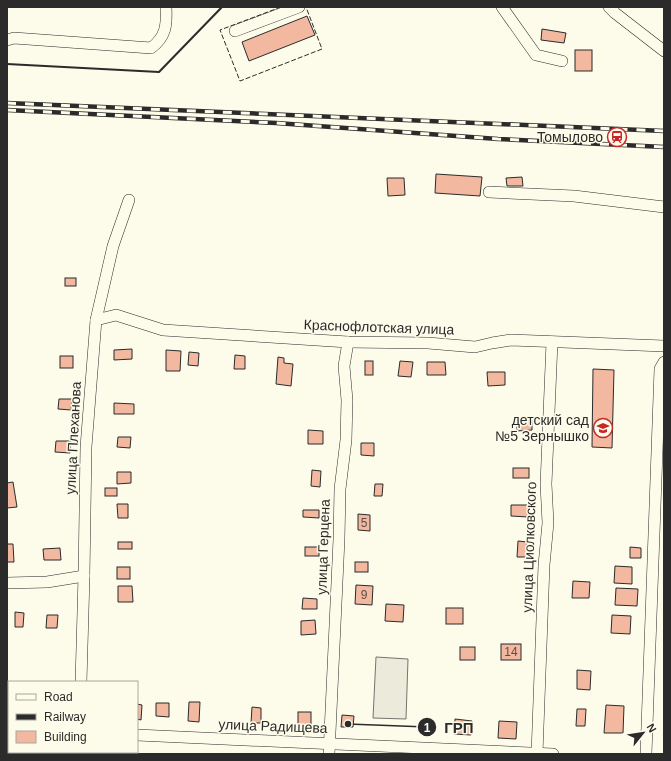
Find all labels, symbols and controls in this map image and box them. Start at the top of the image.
station icon: Томылово [606,126,628,148]
place label: Томылово [537,129,603,145]
street label: Краснофлотская улица [303,316,455,338]
street label: улица Плеханова [62,381,84,495]
place label: детский сад №5 Зернышко [495,412,589,444]
school or university icon: детский сад №5 Зернышко [592,417,614,439]
street label: улица Циолковского [519,481,539,613]
street label: улица Герцена [313,499,333,595]
house number: 5 [361,516,368,530]
house number: 9 [361,588,368,602]
house number: 14 [504,645,518,659]
legend [8,681,138,753]
text: Road [44,690,73,704]
text: Railway [44,710,86,724]
north arrow [623,713,663,753]
callout: ГРП [417,714,482,741]
street label: улица Радищева [218,716,328,736]
text: ГРП [444,719,474,736]
text: 1 [424,721,431,735]
text: N [644,722,659,734]
text: Building [44,730,87,744]

